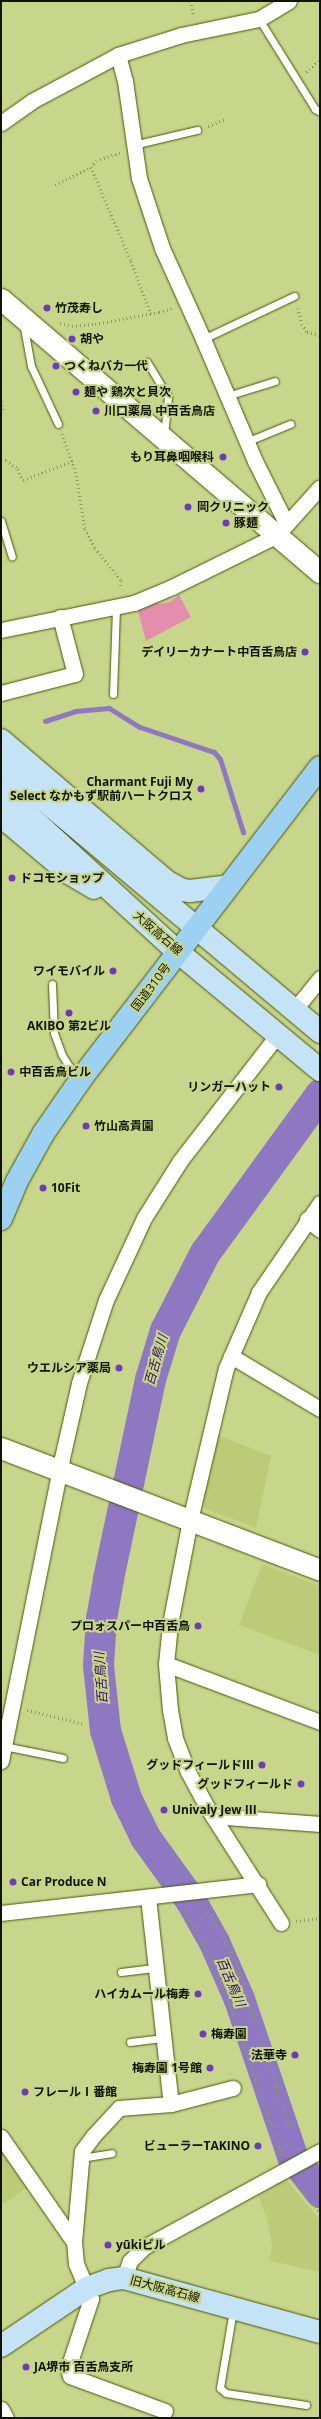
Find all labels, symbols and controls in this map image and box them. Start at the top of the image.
place label: 竹茂寿し [55,301,103,315]
marker: 竹茂寿し [42,303,52,313]
place label: 胡や [80,332,104,346]
marker: 胡や [67,334,77,344]
place label: つくねバカ一代 [64,359,148,373]
marker: つくねバカ一代 [51,361,61,371]
place label: 麺や 鶏次と貝次 [84,385,171,399]
marker: 麺や 鶏次と貝次 [71,387,81,397]
place label: 川口薬局 中百舌鳥店 [104,404,215,418]
marker: 川口薬局 中百舌鳥店 [91,406,101,416]
place label: もり耳鼻咽喉科 [130,450,214,464]
marker: もり耳鼻咽喉科 [217,451,229,463]
place label: 岡クリニック [197,500,269,514]
marker: 岡クリニック [182,501,194,513]
place label: 豚麺 [234,516,258,530]
marker: 豚麺 [221,518,231,528]
place label: デイリーカナート中百舌鳥店 [141,645,297,659]
marker: デイリーカナート中百舌鳥店 [300,647,310,657]
place label: Charmant Fuji My Select なかもず駅前ハートクロス [10,775,193,803]
marker: Charmant Fuji My Select なかもず駅前ハートクロス [196,784,206,794]
place label: ドコモショップ [20,871,104,885]
marker: ドコモショップ [7,873,17,883]
street label: 大阪高石線 [131,908,185,958]
street label: 国道310号 [128,960,174,1014]
place label: ワイモバイル [33,964,105,978]
marker: ワイモバイル [108,966,118,976]
marker: AKIBO 第2ビル [64,1008,74,1018]
place label: AKIBO 第2ビル [27,1019,111,1033]
place label: 中百舌鳥ビル [19,1065,91,1079]
marker: 中百舌鳥ビル [6,1067,16,1077]
place label: リンガーハット [187,1080,271,1094]
marker: リンガーハット [274,1082,284,1092]
place label: 竹山高貴園 [94,1119,154,1133]
marker: 竹山高貴園 [81,1121,91,1131]
place label: 10Fit [51,1181,80,1195]
marker: 10Fit [38,1183,48,1193]
water label: 百舌鳥川 [141,1333,171,1387]
place label: ウエルシア薬局 [27,1361,111,1375]
marker: ウエルシア薬局 [114,1363,124,1373]
place label: プロォスパー中百舌鳥 [70,1619,190,1633]
marker: プロォスパー中百舌鳥 [193,1621,203,1631]
water label: 百舌鳥川 [91,1652,111,1704]
place label: グッドフィールドⅢ [146,1758,254,1772]
marker: グッドフィールドⅢ [257,1760,267,1770]
place label: グッドフィールド [197,1777,293,1791]
marker: グッドフィールド [296,1779,306,1789]
place label: Univaly Jew Ⅲ [172,1803,257,1817]
marker: Univaly Jew Ⅲ [159,1805,169,1815]
place label: Car Produce N [21,1875,106,1889]
marker: Car Produce N [8,1877,18,1887]
water label: 百舌鳥川 [214,1955,248,2009]
place label: ハイカムール梅寿 [94,1987,190,2001]
marker: ハイカムール梅寿 [193,1989,203,1999]
place label: 梅寿園 [211,2027,247,2041]
marker: 梅寿園 [198,2029,208,2039]
place label: 法華寺 [251,2048,287,2062]
marker: 法華寺 [290,2050,300,2060]
place label: 梅寿園 1号館 [132,2061,202,2075]
marker: 梅寿園 1号館 [205,2063,215,2073]
place label: フレールⅠ番館 [33,2085,117,2099]
marker: フレールⅠ番館 [20,2087,30,2097]
place label: ビューラーTAKINO [144,2139,250,2153]
marker: ビューラーTAKINO [253,2141,263,2151]
place label: yūkiビル [116,2238,166,2252]
marker: yūkiビル [103,2240,113,2250]
street label: 旧大阪高石線 [128,2273,202,2305]
place label: JA堺市 百舌鳥支所 [34,2360,133,2374]
marker: JA堺市 百舌鳥支所 [21,2362,31,2372]

